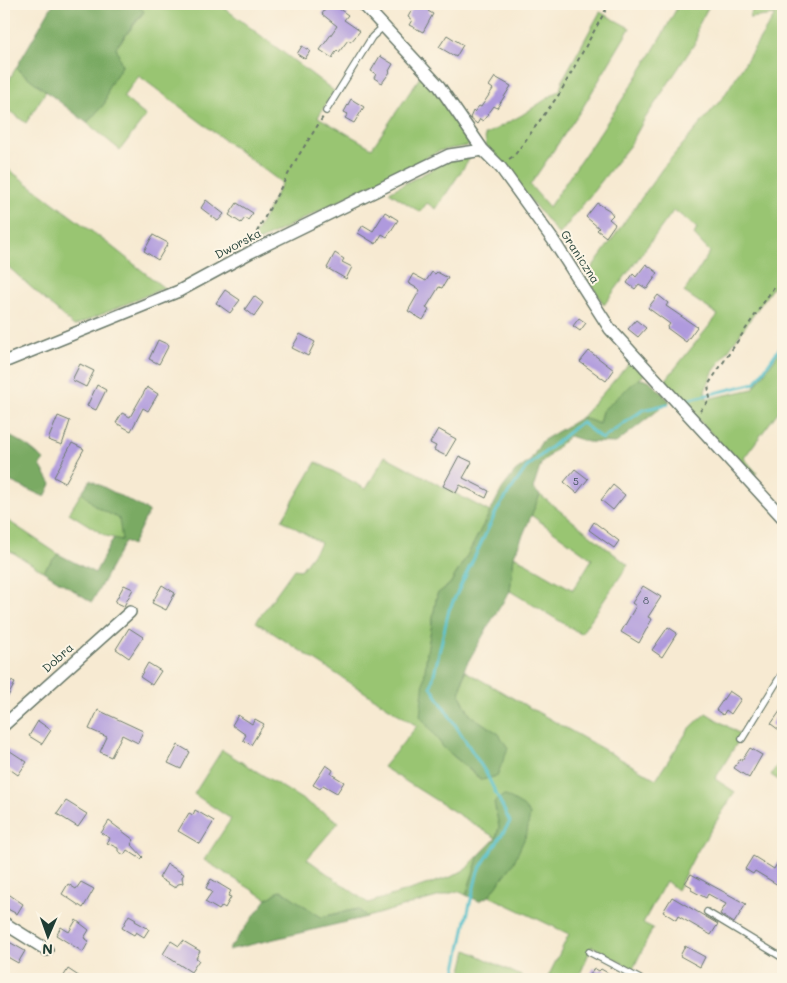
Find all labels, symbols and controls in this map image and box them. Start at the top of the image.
street label: Dworska [212,224,264,262]
street label: Graniczna [558,227,604,286]
house number: 5 [573,474,579,488]
house number: 8 [643,593,649,607]
street label: Dobra [38,639,76,675]
north arrow [22,910,72,960]
text: N [42,940,53,959]

